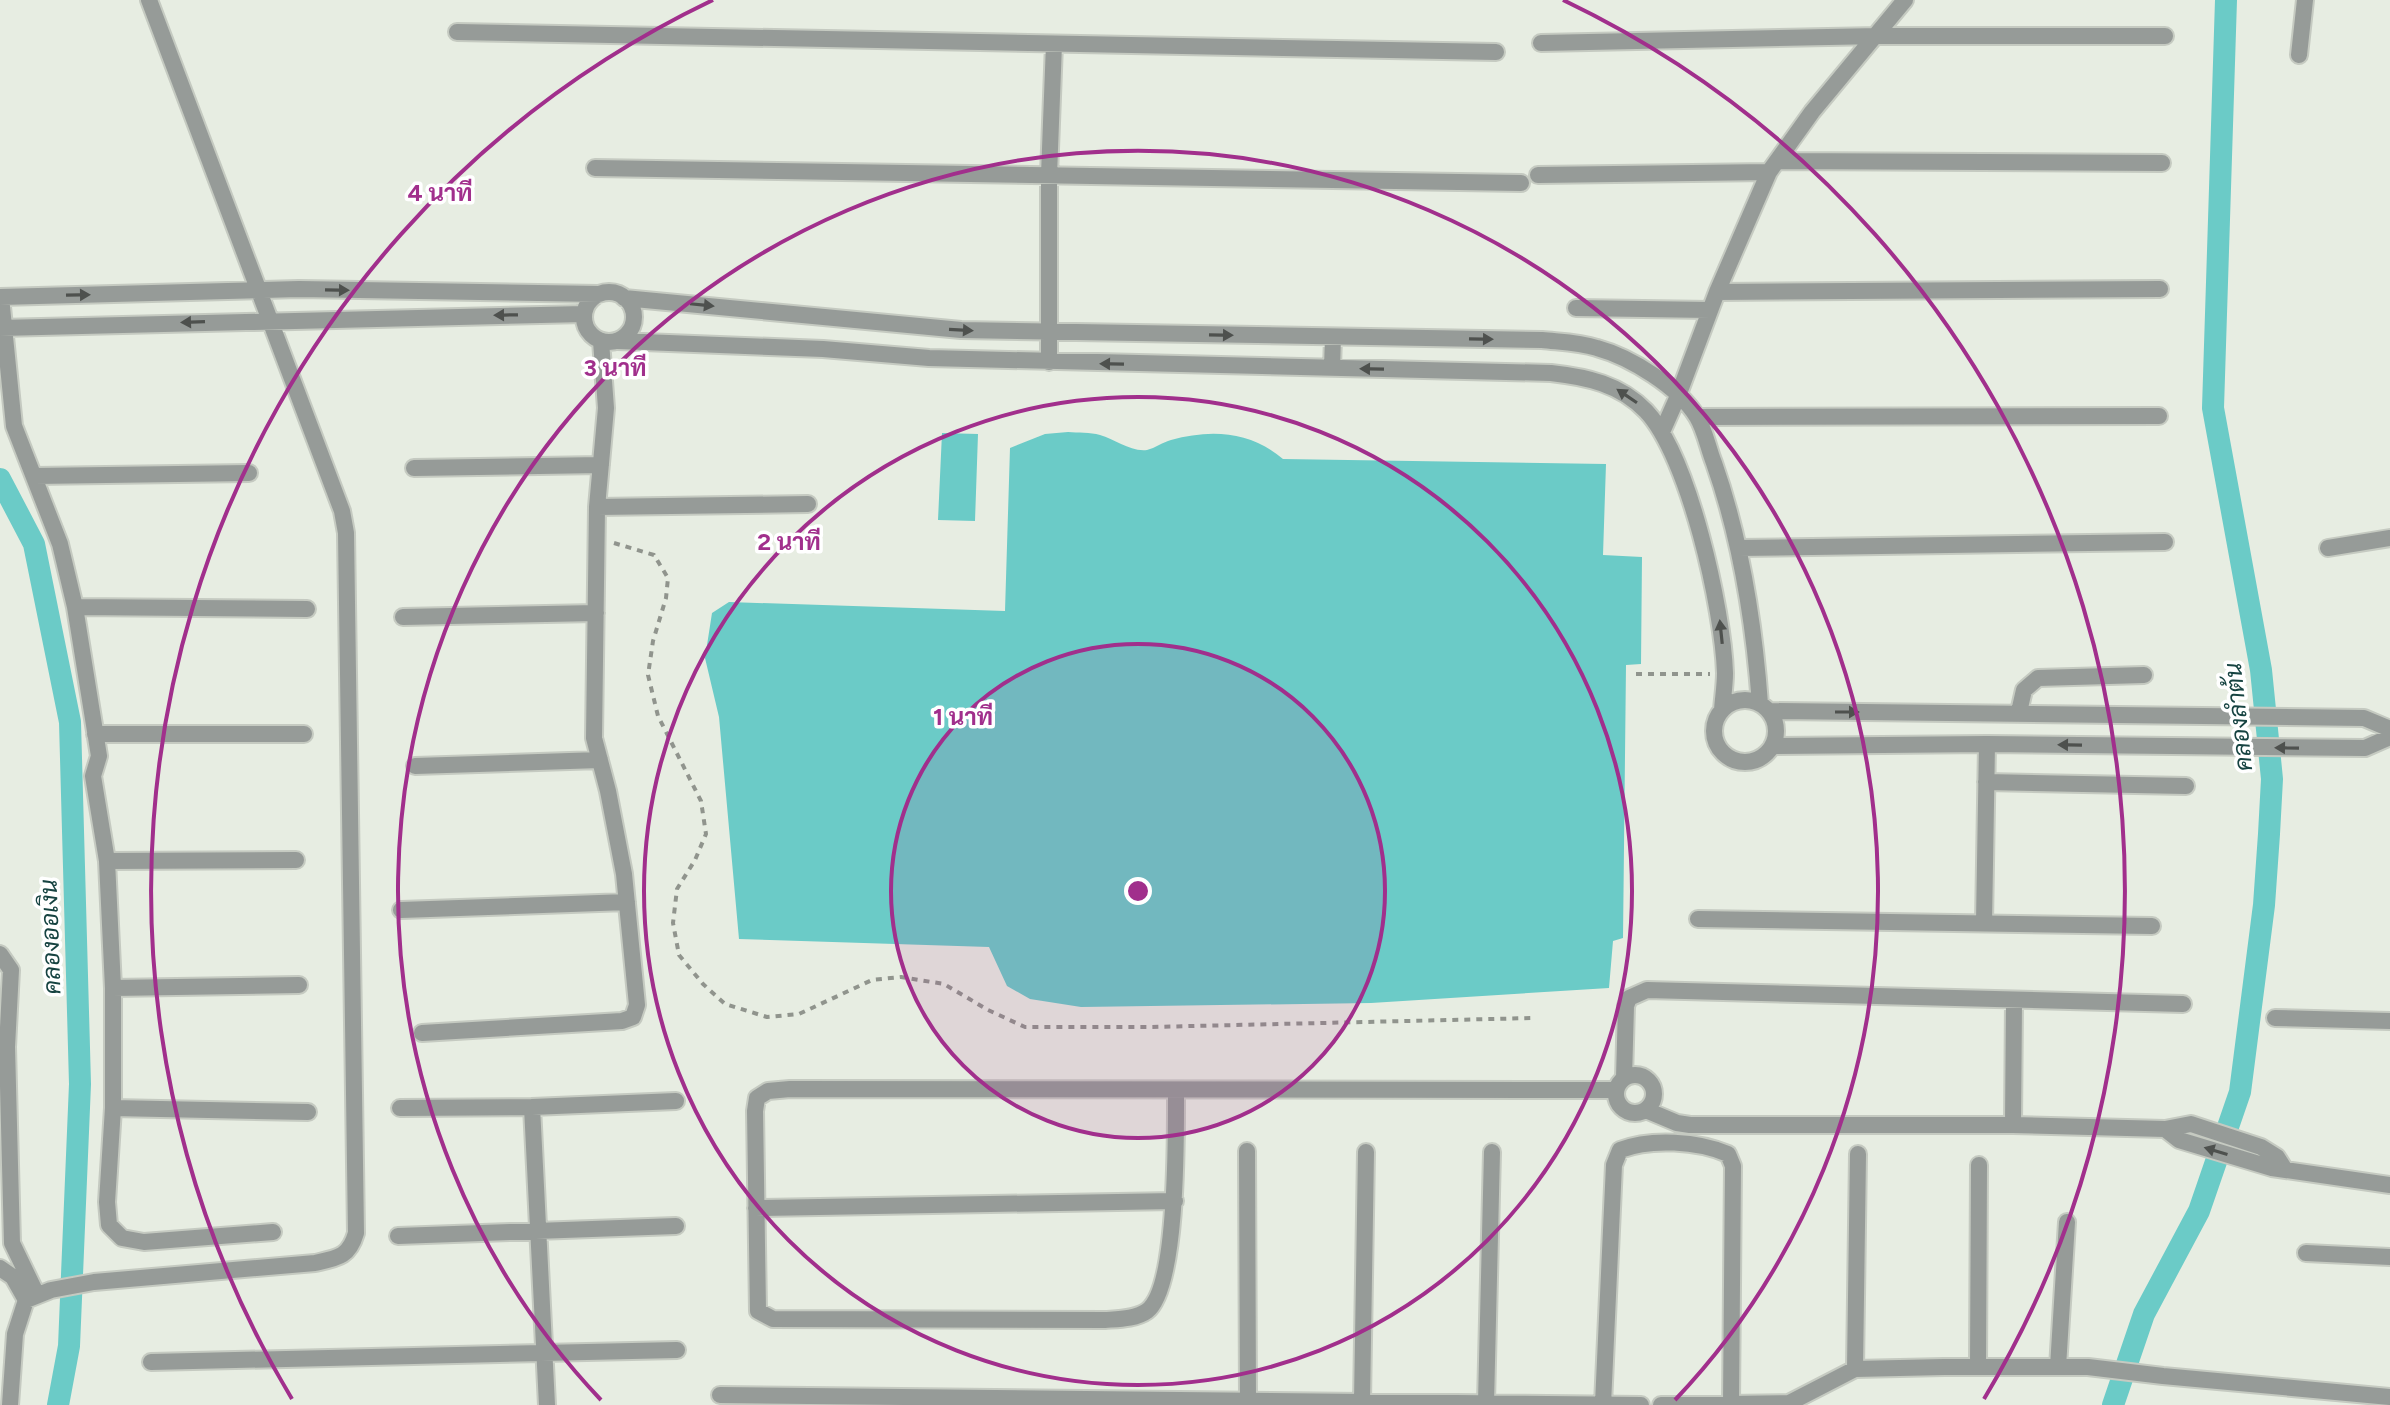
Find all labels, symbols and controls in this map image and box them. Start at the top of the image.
text: 4 นาที [407,178,473,207]
one-way arrow [325,284,350,296]
one-way arrow [66,289,91,302]
one-way arrow [690,299,715,312]
one-way arrow [493,309,518,322]
one-way arrow [180,315,205,328]
one-way arrow [949,324,974,337]
one-way arrow [1209,329,1234,341]
one-way arrow [1469,333,1494,345]
text: 3 นาที [583,353,647,382]
one-way arrow [1099,357,1124,370]
one-way arrow [1359,363,1384,375]
one-way arrow [1616,389,1637,404]
text: 2 นาที [757,527,821,556]
one-way arrow [1714,619,1727,644]
water label: คลองลำต้น [2218,661,2258,773]
text: 1 นาที [933,702,993,731]
one-way arrow [1835,706,1860,718]
one-way arrow [2057,738,2082,751]
one-way arrow [2274,741,2299,754]
centre of rings [1124,877,1152,905]
water label: คลองออเงิน [33,879,67,995]
one-way arrow [2204,1144,2228,1157]

